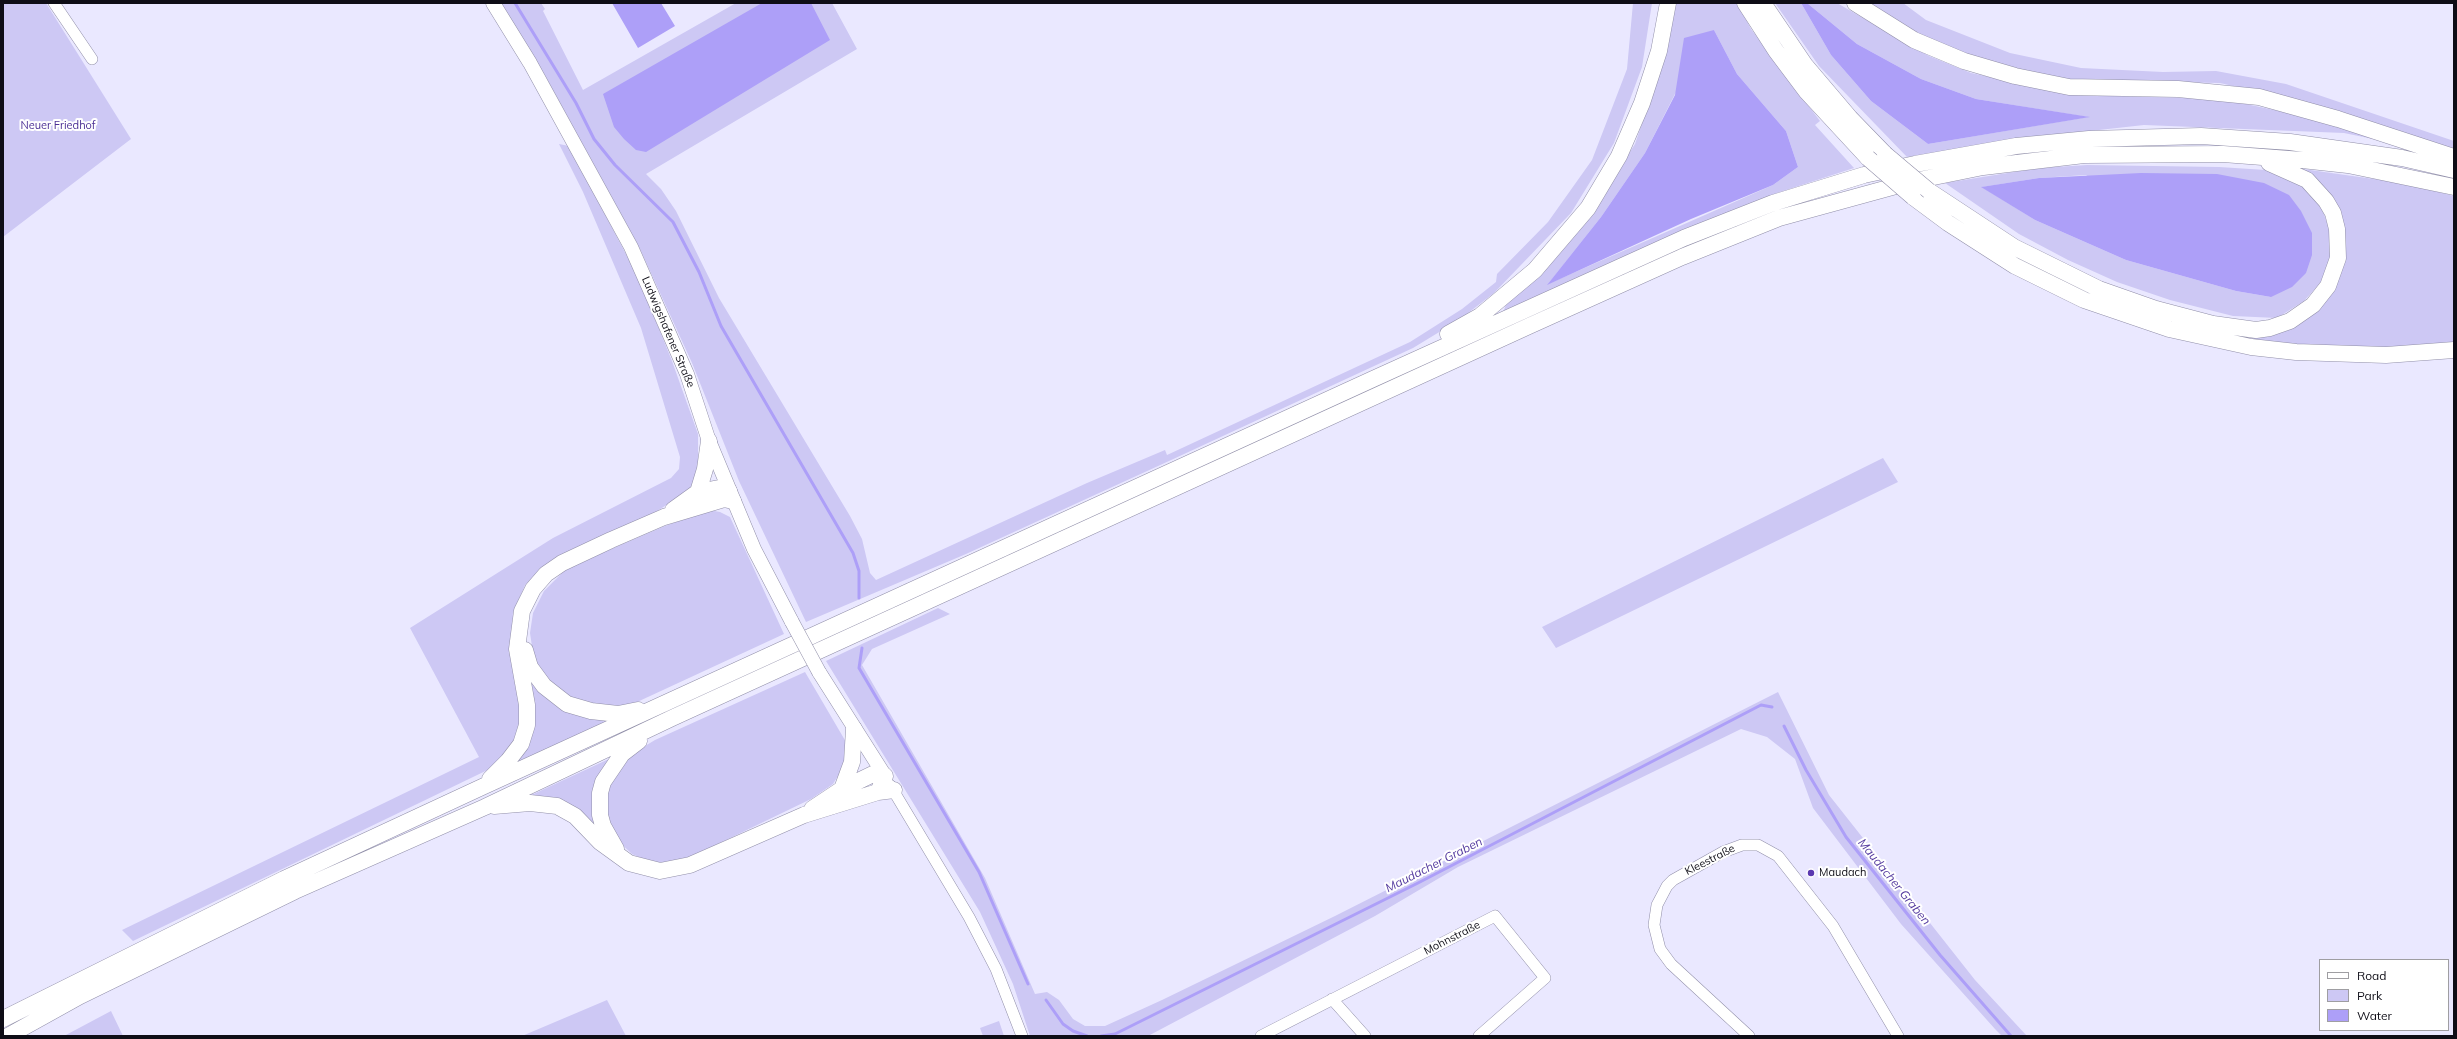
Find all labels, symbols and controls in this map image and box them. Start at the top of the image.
park label: Neuer Friedhof [20,119,96,133]
street label: Ludwigshafener Straße [639,275,697,389]
water label: Maudacher Graben [1383,834,1485,896]
water label: Maudacher Graben [1855,836,1933,928]
street label: Kleestraße [1683,842,1737,878]
place label: Maudach [1819,866,1866,880]
marker: Maudach [1806,868,1816,878]
street label: Mohnstraße [1422,918,1482,958]
legend [2319,959,2449,1031]
text: Road [2357,968,2386,983]
text: Park [2357,988,2382,1003]
text: Water [2357,1008,2392,1023]

